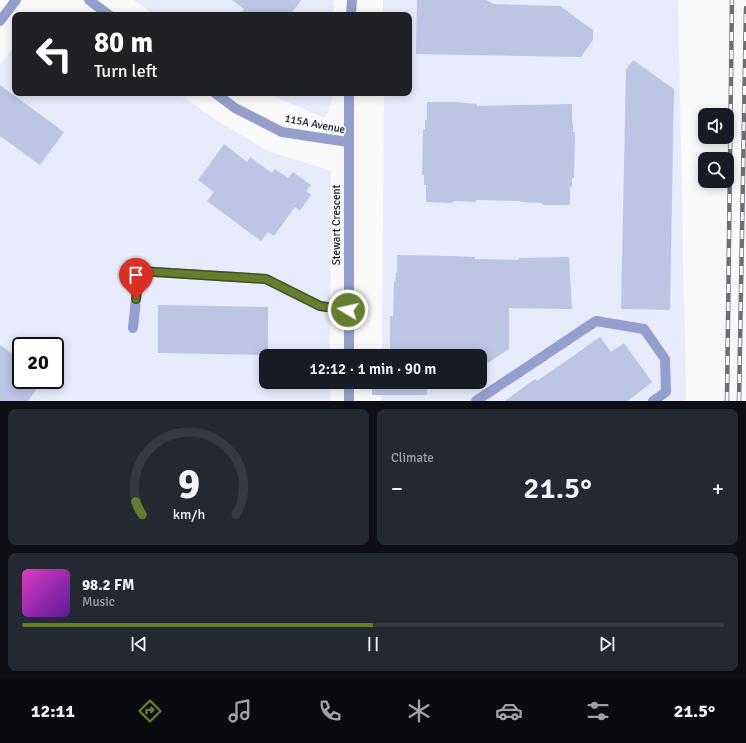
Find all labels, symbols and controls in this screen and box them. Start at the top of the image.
text: 80 m [94,26,153,60]
icon: left [28,28,80,80]
text: Turn left [94,60,157,82]
map controls [698,108,734,188]
button: sound [698,108,734,144]
street label: 115A Avenue [284,112,346,136]
button: search [698,152,734,188]
street label: Stewart Crescent [330,185,343,265]
pin [119,258,153,299]
icon: arrive [125,264,147,286]
position arrow [327,289,369,331]
speed limit sign: 20 [12,337,64,389]
text: 12:12 · 1 min · 90 m [310,360,436,378]
text: Climate [391,450,434,466]
text: 9 [177,459,200,510]
text: 21.5° [523,470,592,507]
text: − [391,475,403,502]
text: + [712,475,724,502]
text: km/h [172,506,205,523]
text: 98.2 FM [82,576,134,594]
text: Music [82,594,115,610]
icon: previous [128,633,150,655]
icon: pause [362,633,384,655]
icon: next [596,633,618,655]
icon: directions [136,697,164,725]
icon: music [226,697,254,725]
icon: phone [316,697,344,725]
icon: climate [405,697,433,725]
icon: car [495,697,523,725]
icon: filters [584,697,612,725]
text: 12:11 [31,700,75,722]
text: 21.5° [674,700,715,722]

